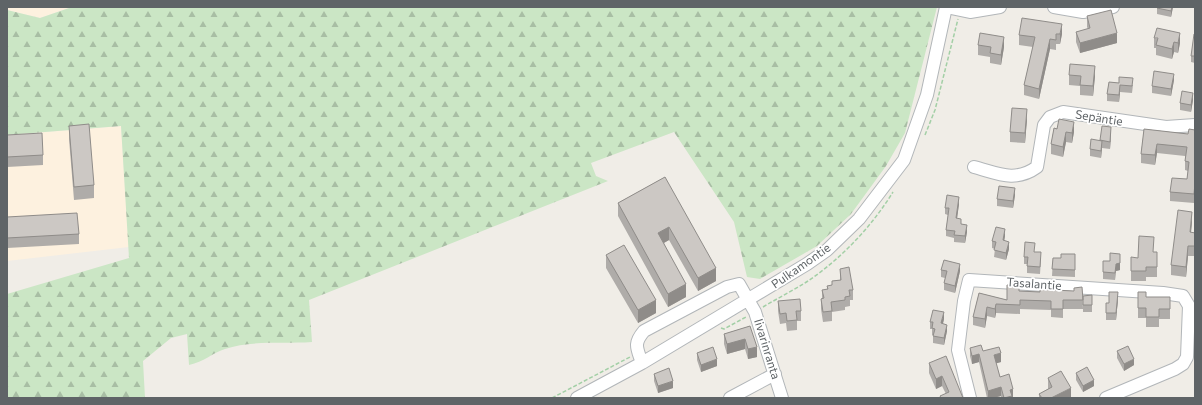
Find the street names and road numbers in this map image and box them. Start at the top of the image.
street label: Sepäntie [1074,106,1124,128]
street label: Pulkamontie [768,240,833,291]
street label: Tasalantie [1006,274,1062,292]
street label: Iivarinranta [752,317,784,381]

